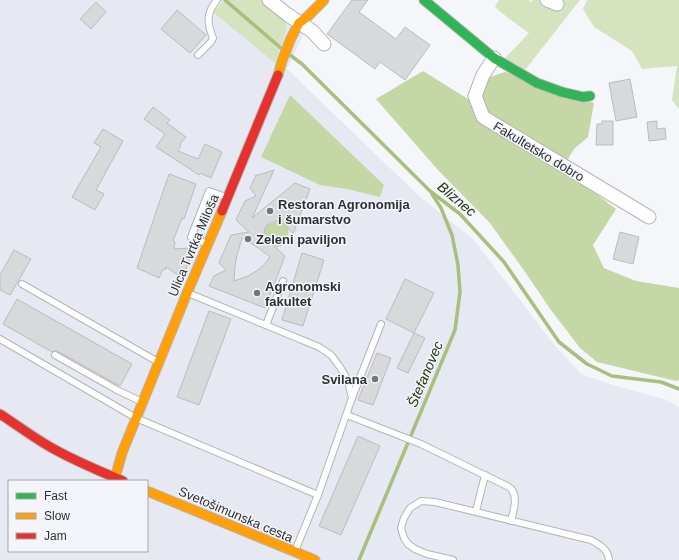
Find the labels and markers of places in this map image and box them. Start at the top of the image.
place label: Restoran Agronomija i šumarstvo [278,197,410,227]
marker: Restoran Agronomija i šumarstvo [265,206,275,216]
place label: Zeleni paviljon [256,232,346,247]
marker: Zeleni paviljon [243,234,253,244]
place label: Agronomski fakultet [265,279,341,309]
marker: Agronomski fakultet [252,288,262,298]
place label: Svilana [321,372,368,387]
marker: Svilana [370,374,380,384]

